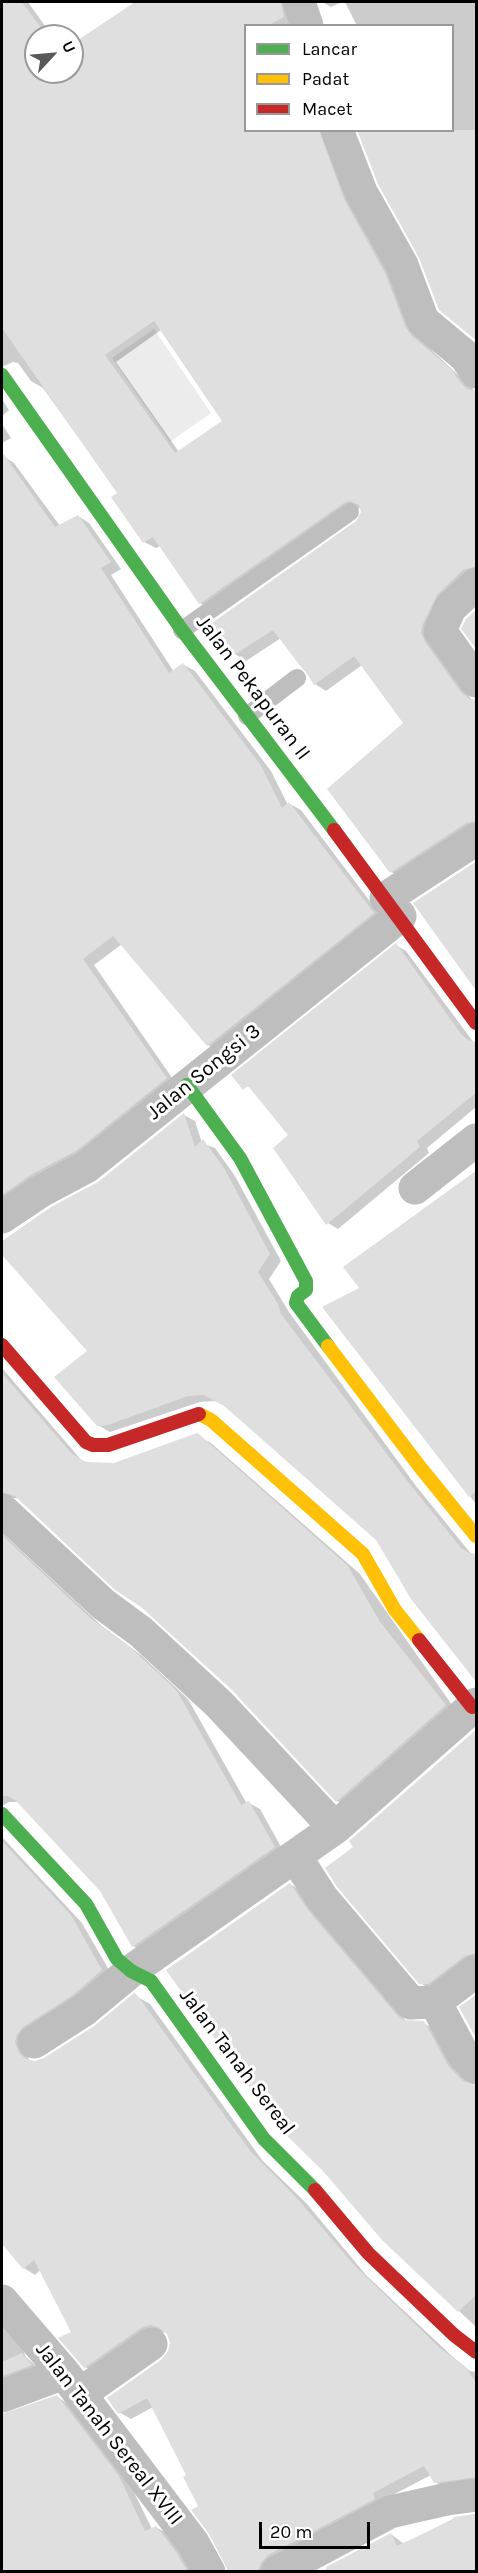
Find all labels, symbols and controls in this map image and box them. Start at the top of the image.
north arrow [24,24,84,84]
legend [244,24,454,132]
text: U [58,38,80,56]
text: Lancar [302,38,357,60]
text: Padat [302,68,349,90]
text: Macet [302,98,352,120]
street label: Jalan Pekapuran II [190,611,316,765]
street label: Jalan Songsi 3 [142,1019,266,1125]
street label: Jalan Tanah Sereal [174,1984,300,2140]
street label: Jalan Tanah Sereal XVIII [30,2338,188,2530]
scale bar [262,2510,373,2548]
text: 20 m [270,2521,312,2543]

